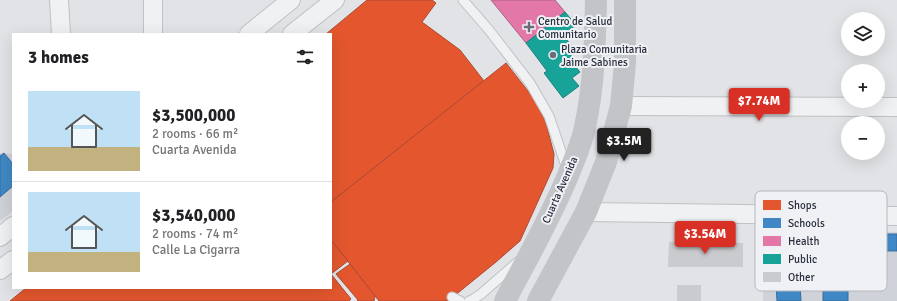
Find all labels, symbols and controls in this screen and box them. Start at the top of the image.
map controls [841,12,885,160]
button: layers [841,12,885,56]
place label: Centro de Salud Comunitario [538,15,612,41]
marker: Centro de Salud Comunitario [523,21,535,33]
place label: Plaza Comunitaria Jaime Sabines [561,43,648,69]
icon: filters [294,46,316,68]
text: 3 homes [28,47,89,68]
marker: Plaza Comunitaria Jaime Sabines [548,50,558,60]
button: + [841,64,885,108]
pin: $7.74M [726,88,792,122]
text: $7.74M [738,93,780,109]
text: $3,500,000 [152,105,235,126]
icon: home [60,107,108,155]
button: − [841,116,885,160]
text: 2 rooms · 66 m² [152,126,238,142]
pin: $3.5M [596,128,652,162]
text: $3.5M [606,133,642,149]
text: Cuarta Avenida [152,142,237,158]
street label: Cuarta Avenida [539,154,581,225]
legend [755,191,887,291]
text: Shops [788,199,817,212]
text: $3,540,000 [152,205,235,226]
icon: home [60,208,108,256]
text: Schools [788,217,825,230]
pin: $3.54M [672,221,738,255]
text: 2 rooms · 74 m² [152,226,238,242]
text: $3.54M [684,226,726,242]
text: Health [788,235,819,248]
text: Calle La Cigarra [152,242,240,258]
text: Public [788,253,817,266]
text: Other [788,271,815,284]

